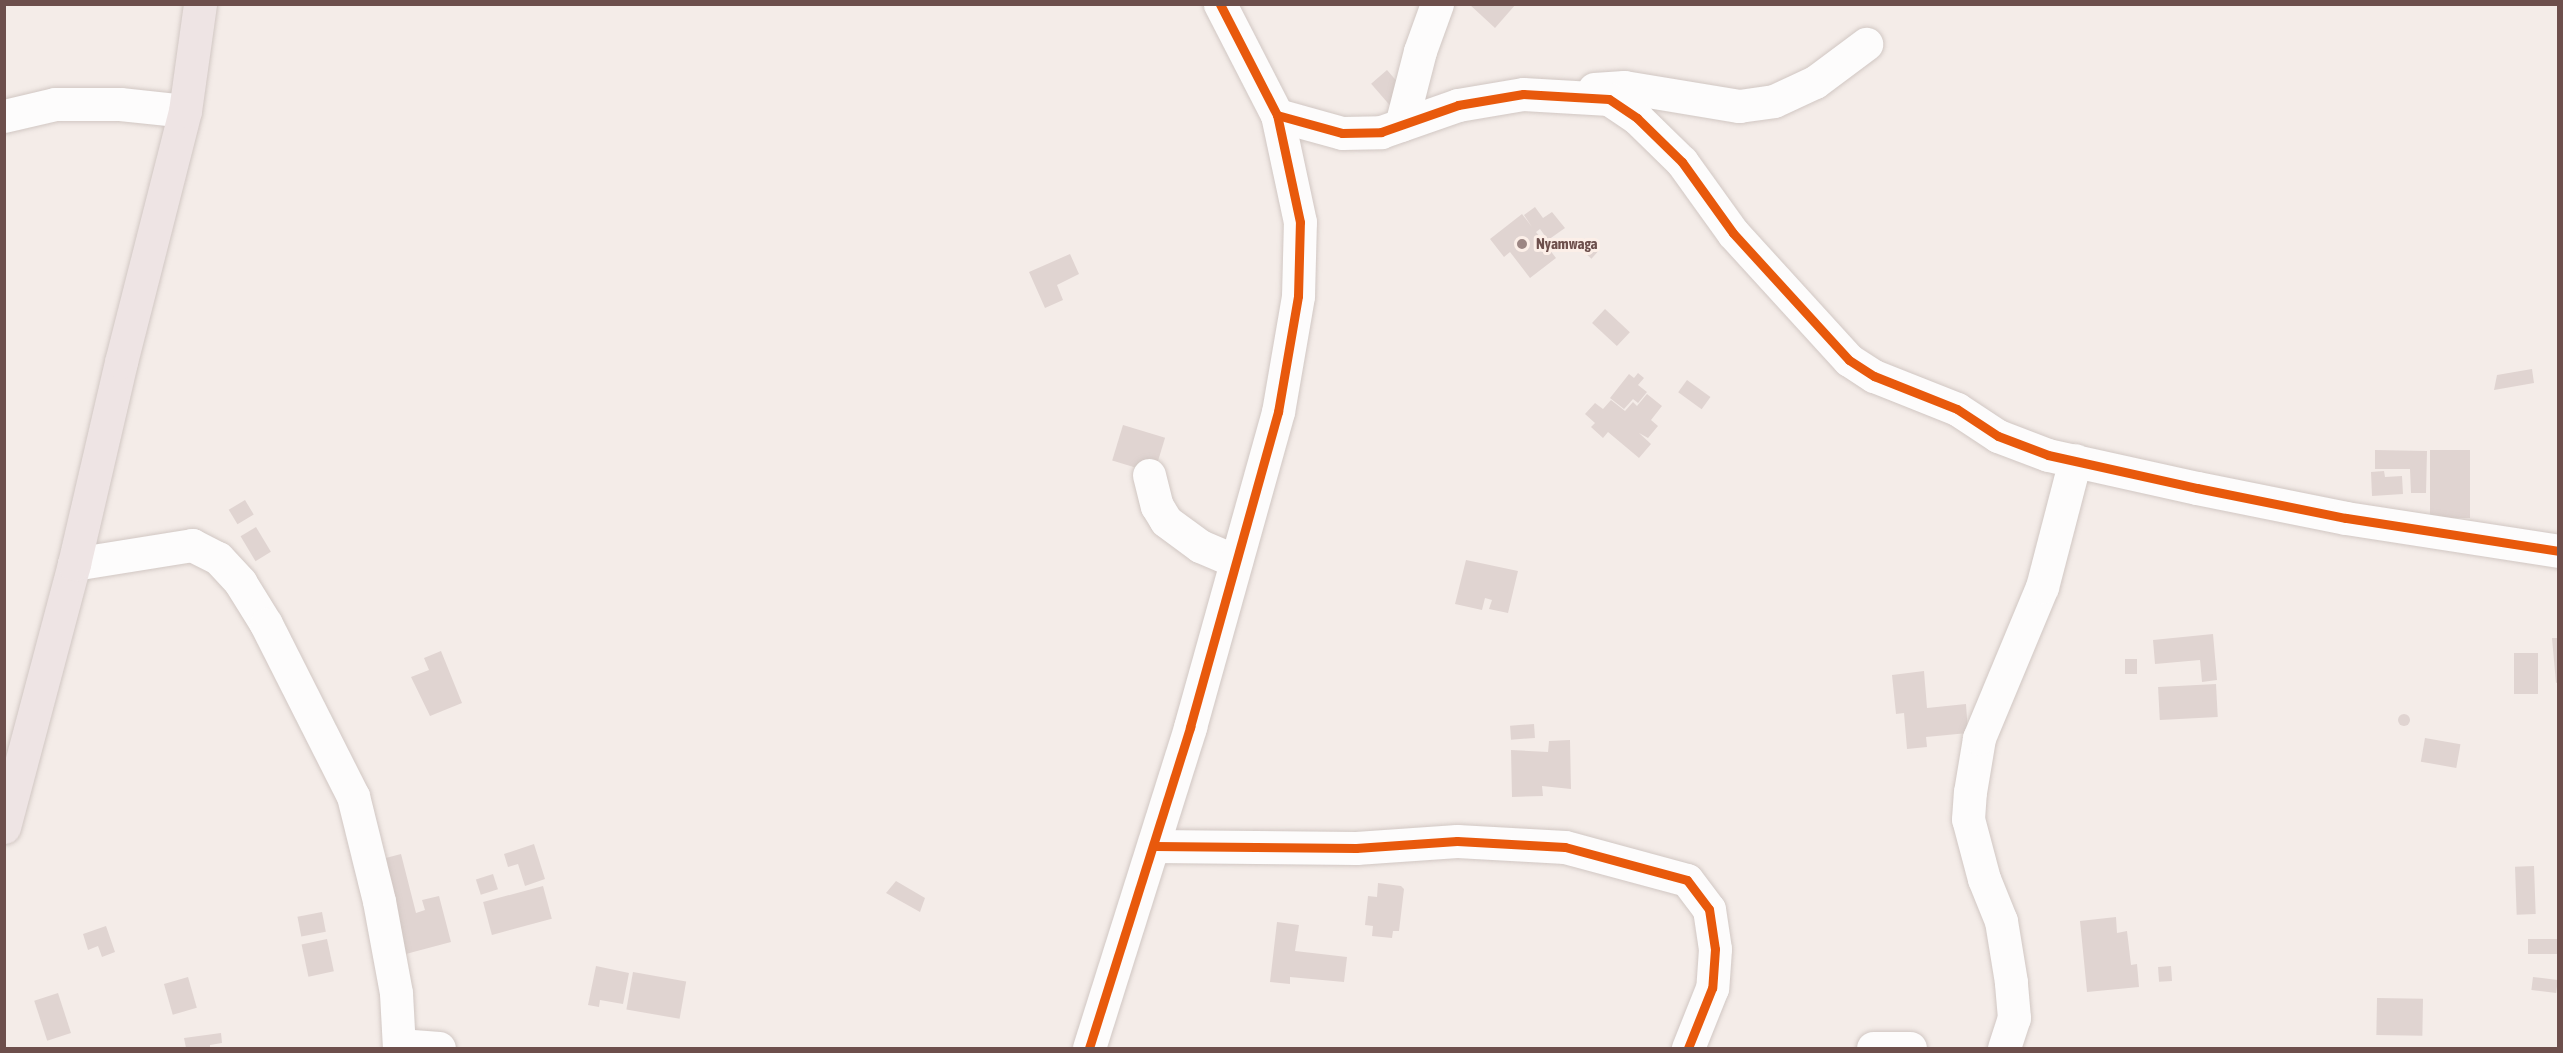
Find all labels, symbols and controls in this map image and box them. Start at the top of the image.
marker: Nyamwaga [1513,235,1531,253]
place label: Nyamwaga [1536,235,1598,253]

